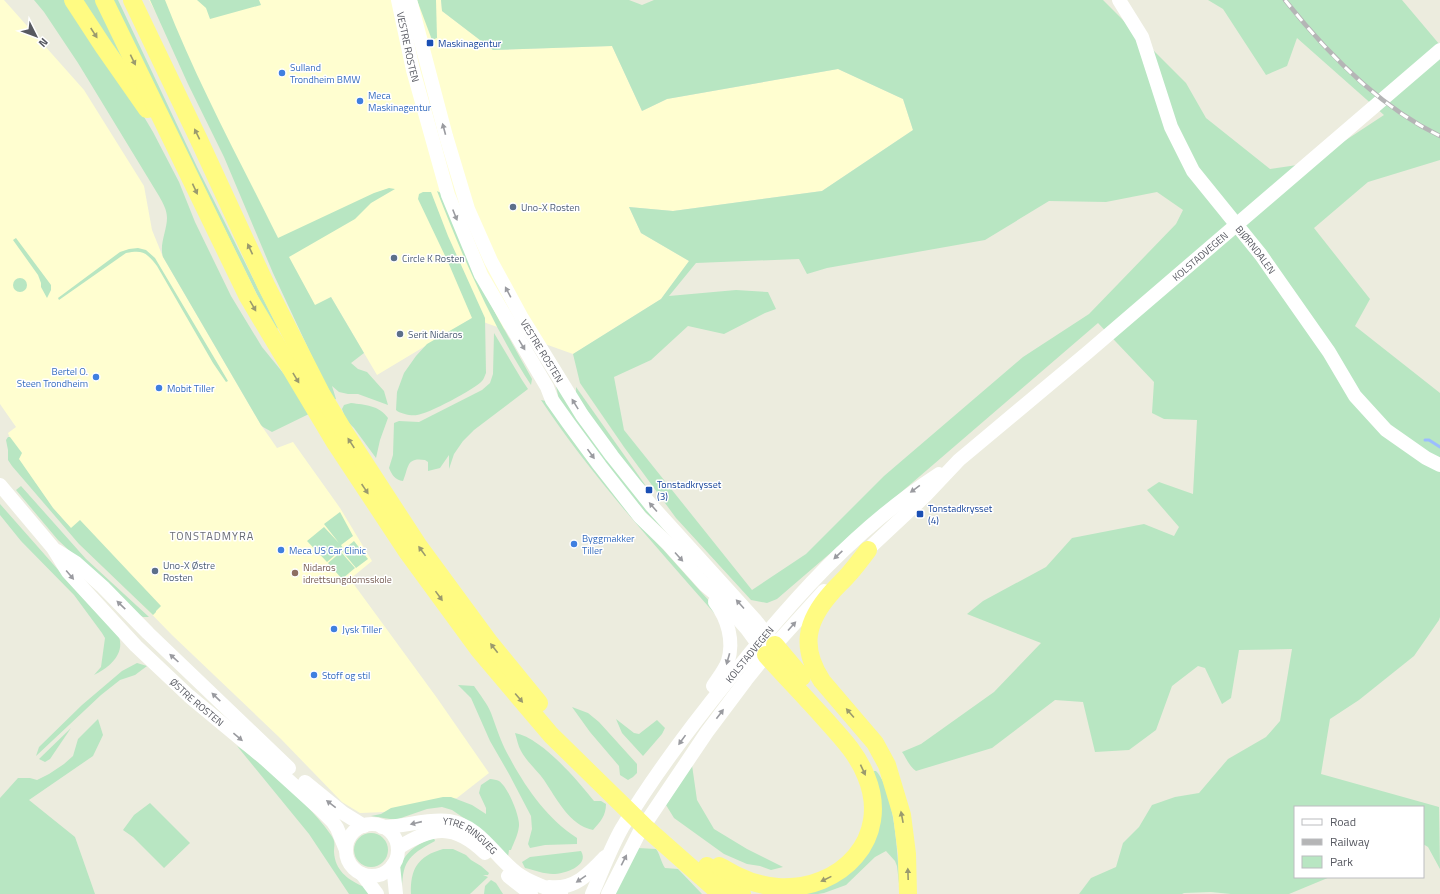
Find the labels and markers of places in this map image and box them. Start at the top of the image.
place label: Maskinagentur [438,36,502,51]
marker: Maskinagentur [425,38,435,48]
place label: Sulland Trondheim BMW [290,60,360,87]
marker: Sulland Trondheim BMW [277,68,287,78]
place label: Meca Maskinagentur [368,88,432,115]
marker: Meca Maskinagentur [355,96,365,106]
place label: Uno-X Rosten [521,200,580,215]
marker: Uno-X Rosten [508,202,518,212]
place label: Circle K Rosten [402,251,465,266]
marker: Circle K Rosten [389,253,399,263]
place label: Serit Nidaros [408,327,463,342]
marker: Serit Nidaros [395,329,405,339]
place label: Bertel O. Steen Trondheim [17,364,88,391]
marker: Bertel O. Steen Trondheim [91,372,101,382]
place label: Mobit Tiller [167,381,215,396]
marker: Mobit Tiller [154,383,164,393]
place label: Tonstadkrysset (3) [657,477,722,504]
marker: Tonstadkrysset (3) [644,485,654,495]
place label: Tonstadkrysset (4) [928,501,993,528]
marker: Tonstadkrysset (4) [915,509,925,519]
place label: Byggmakker Tiller [582,531,635,558]
marker: Byggmakker Tiller [569,539,579,549]
place label: Meca US Car Clinic [289,543,366,558]
marker: Meca US Car Clinic [276,545,286,555]
place label: Uno-X Østre Rosten [163,558,215,585]
place label: Nidaros idrettsungdomsskole [303,560,392,587]
marker: Uno-X Østre Rosten [150,566,160,576]
marker: Nidaros idrettsungdomsskole [290,568,300,578]
place label: Jysk Tiller [342,622,382,637]
marker: Jysk Tiller [329,624,339,634]
place label: Stoff og stil [322,668,370,683]
marker: Stoff og stil [309,670,319,680]

